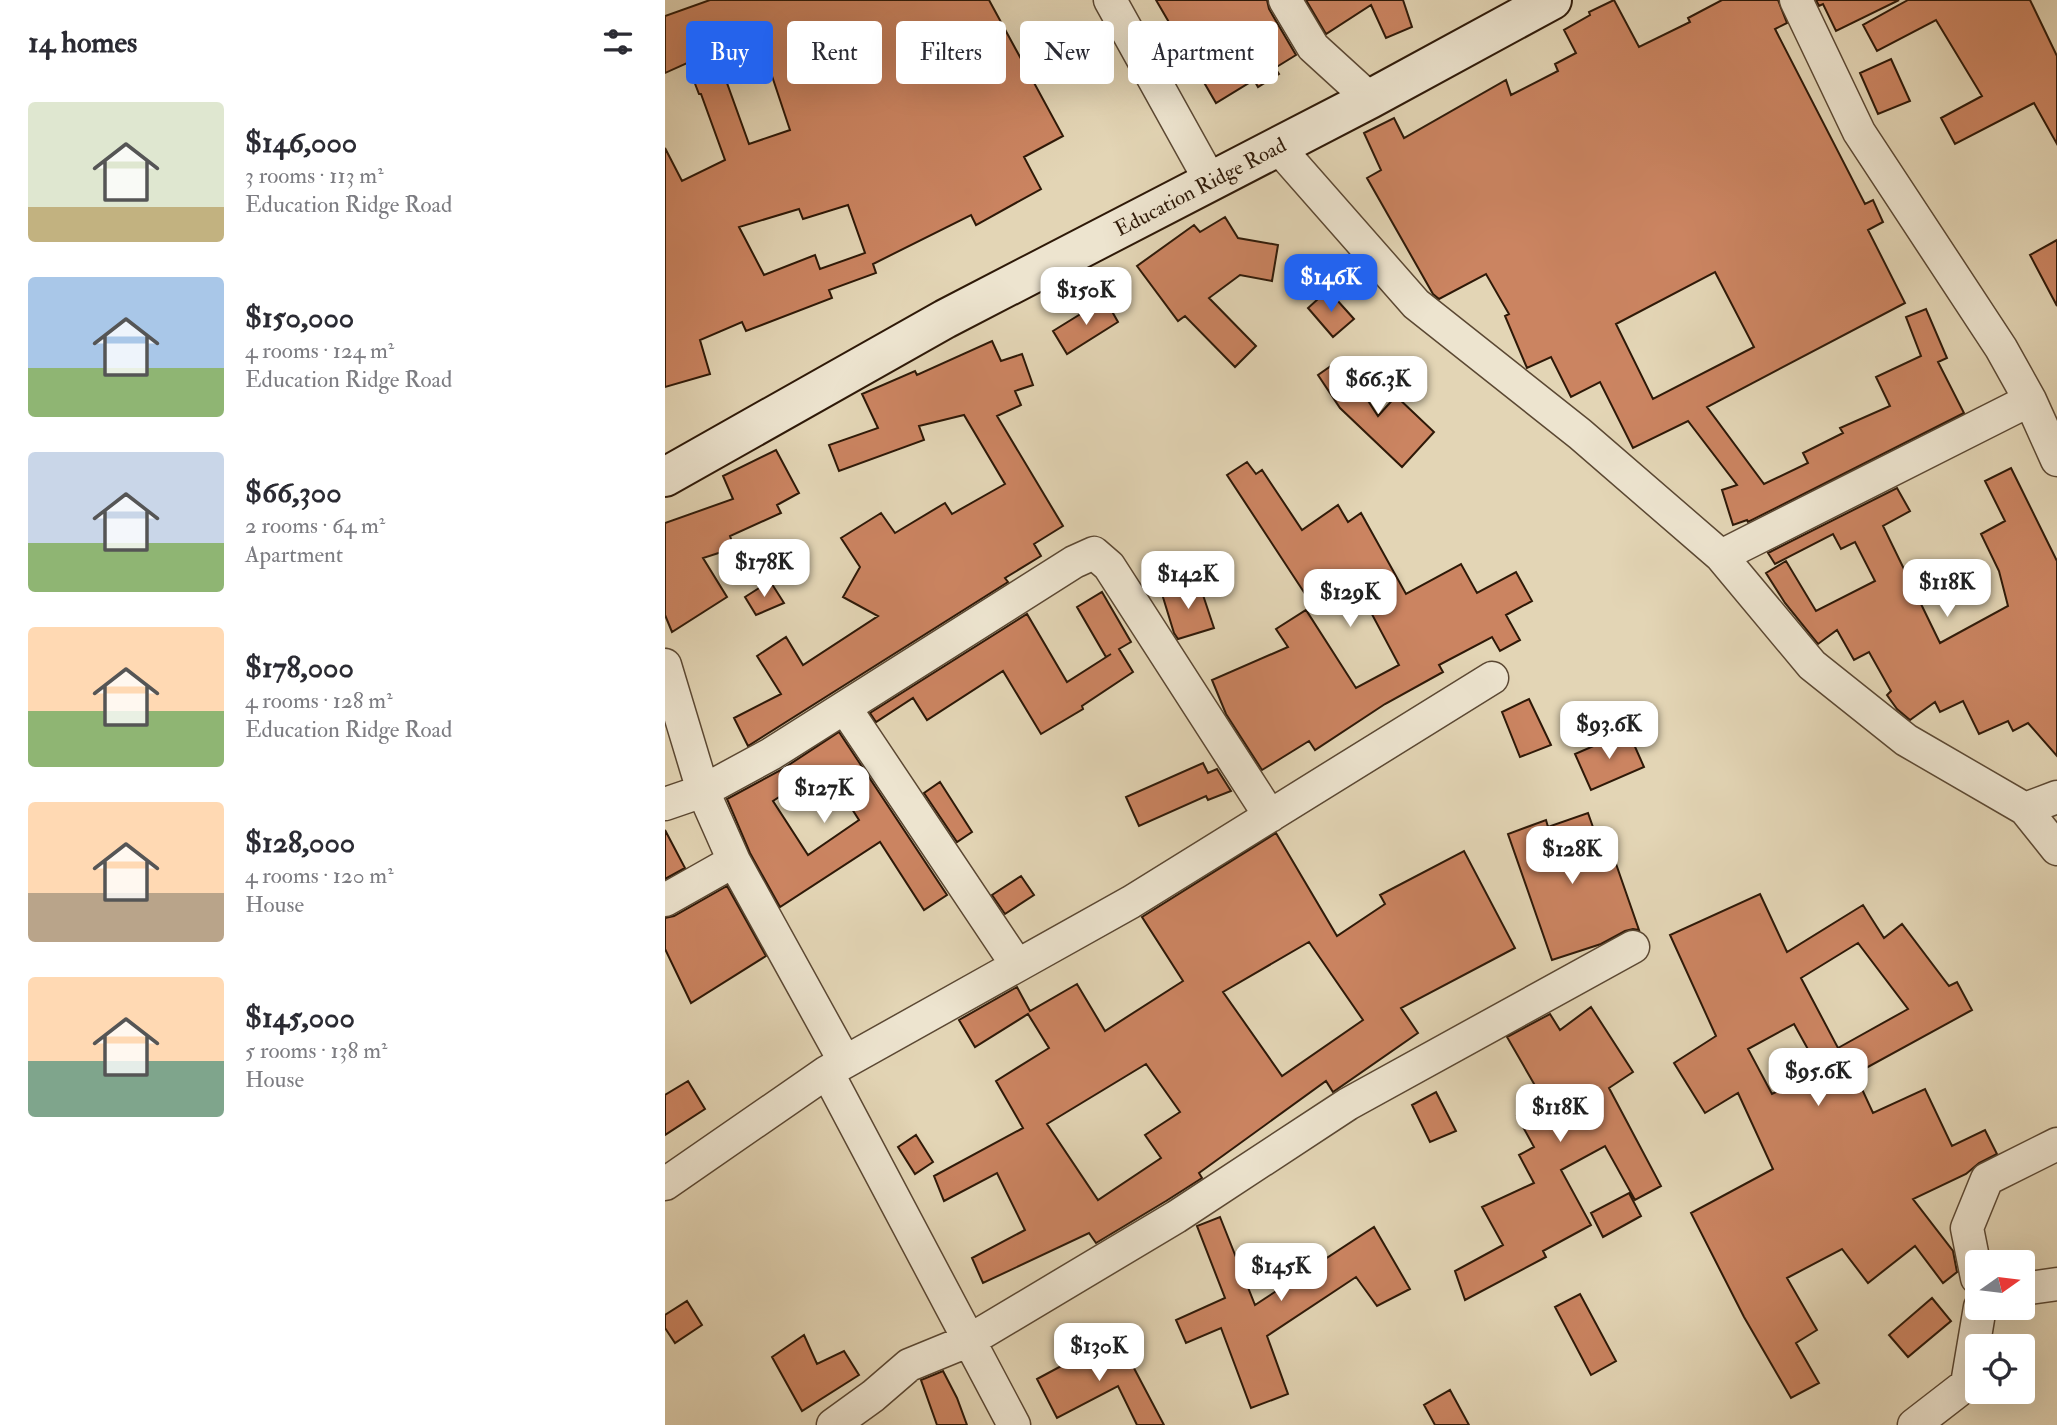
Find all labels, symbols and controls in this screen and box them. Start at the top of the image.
chip: Buy [686,21,773,84]
chip: Rent [787,21,882,84]
chip: Filters [896,21,1006,84]
chip: New [1020,21,1114,84]
chip: Apartment [1128,21,1278,84]
icon: filters [599,23,637,61]
text: 14 homes [28,24,137,61]
text: $146,000 [245,124,357,161]
icon: home [84,130,168,214]
street label: Education Ridge Road [1110,131,1291,243]
text: 3 rooms · 113 m² [245,161,384,190]
text: Education Ridge Road [245,190,452,219]
pin: $146K [1282,254,1380,314]
text: $146K [1300,262,1362,291]
pin: $150K [1037,268,1135,327]
text: $150K [1057,275,1115,304]
text: $150,000 [245,299,354,336]
icon: home [84,305,168,389]
text: 4 rooms · 124 m² [245,336,394,365]
pin: $66.3K [1321,356,1435,416]
text: $66.3K [1345,364,1411,393]
text: Education Ridge Road [245,365,452,394]
text: $66,300 [245,474,342,511]
icon: home [84,480,168,564]
text: 2 rooms · 64 m² [245,511,385,540]
text: Apartment [245,540,343,569]
pin: $178K [715,540,813,599]
text: $178K [735,547,793,576]
pin: $142K [1139,552,1237,611]
text: $142K [1157,559,1219,588]
pin: $118K [1898,560,1996,619]
text: $118K [1919,567,1975,596]
pin: $129K [1301,570,1399,629]
text: $129K [1320,577,1380,606]
text: $178,000 [245,649,354,686]
icon: home [84,655,168,739]
text: 4 rooms · 128 m² [245,686,393,715]
pin: $93.6K [1552,702,1666,761]
text: $93.6K [1576,709,1642,738]
text: Education Ridge Road [245,715,452,744]
pin: $127K [775,766,873,825]
text: $127K [794,773,854,802]
text: $128,000 [245,824,355,861]
pin: $128K [1523,826,1621,886]
icon: home [84,830,168,914]
text: $128K [1542,834,1602,863]
text: 4 rooms · 120 m² [245,861,394,890]
text: House [245,890,304,919]
text: $145,000 [245,999,355,1036]
icon: home [84,1005,168,1089]
text: 5 rooms · 138 m² [245,1036,388,1065]
pin: $95.6K [1761,1048,1875,1108]
text: $95.6K [1785,1056,1851,1085]
text: House [245,1065,304,1094]
pin: $118K [1511,1084,1609,1144]
text: $118K [1532,1092,1588,1121]
pin: $145K [1232,1244,1330,1303]
north arrow [1965,1250,2035,1320]
map controls [1965,1250,2035,1404]
text: $145K [1251,1251,1311,1280]
pin: $130K [1050,1324,1148,1383]
text: $130K [1070,1331,1128,1360]
button: locate [1965,1334,2035,1404]

